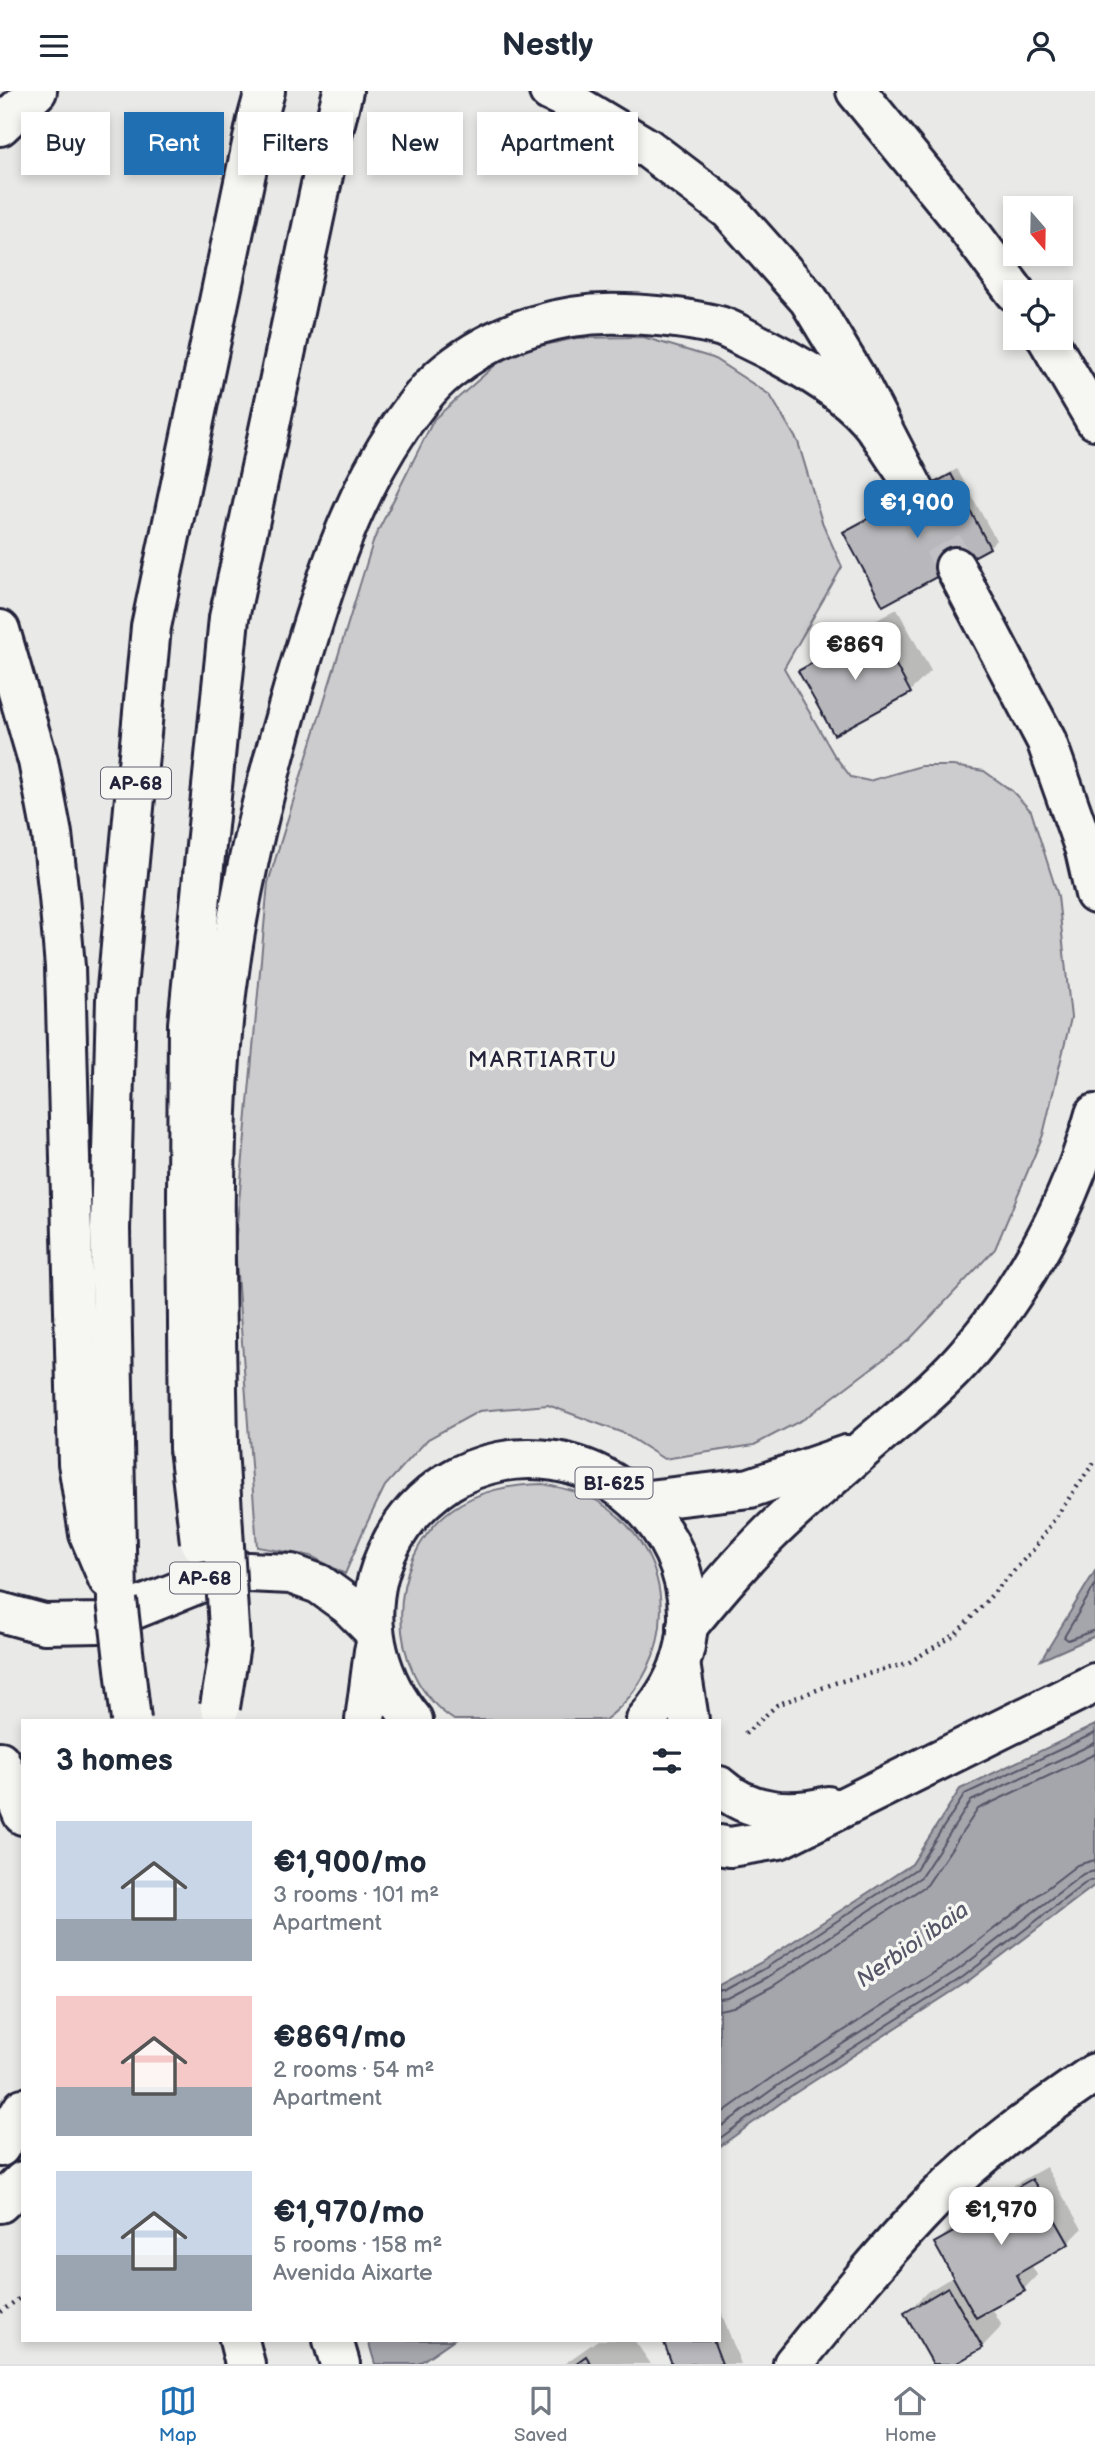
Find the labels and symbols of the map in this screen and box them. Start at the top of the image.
north arrow [1003,196,1073,266]
pin: €1,900 [860,481,974,540]
pin: €869 [814,623,896,682]
road number: AP-68 [101,768,171,799]
district label: MARTIARTU [468,1046,618,1074]
road number: BI-625 [576,1467,652,1499]
road number: AP-68 [170,1562,240,1593]
water label: Nerbioi ibaia [851,1896,974,1994]
pin: €1,970 [944,2187,1058,2247]

